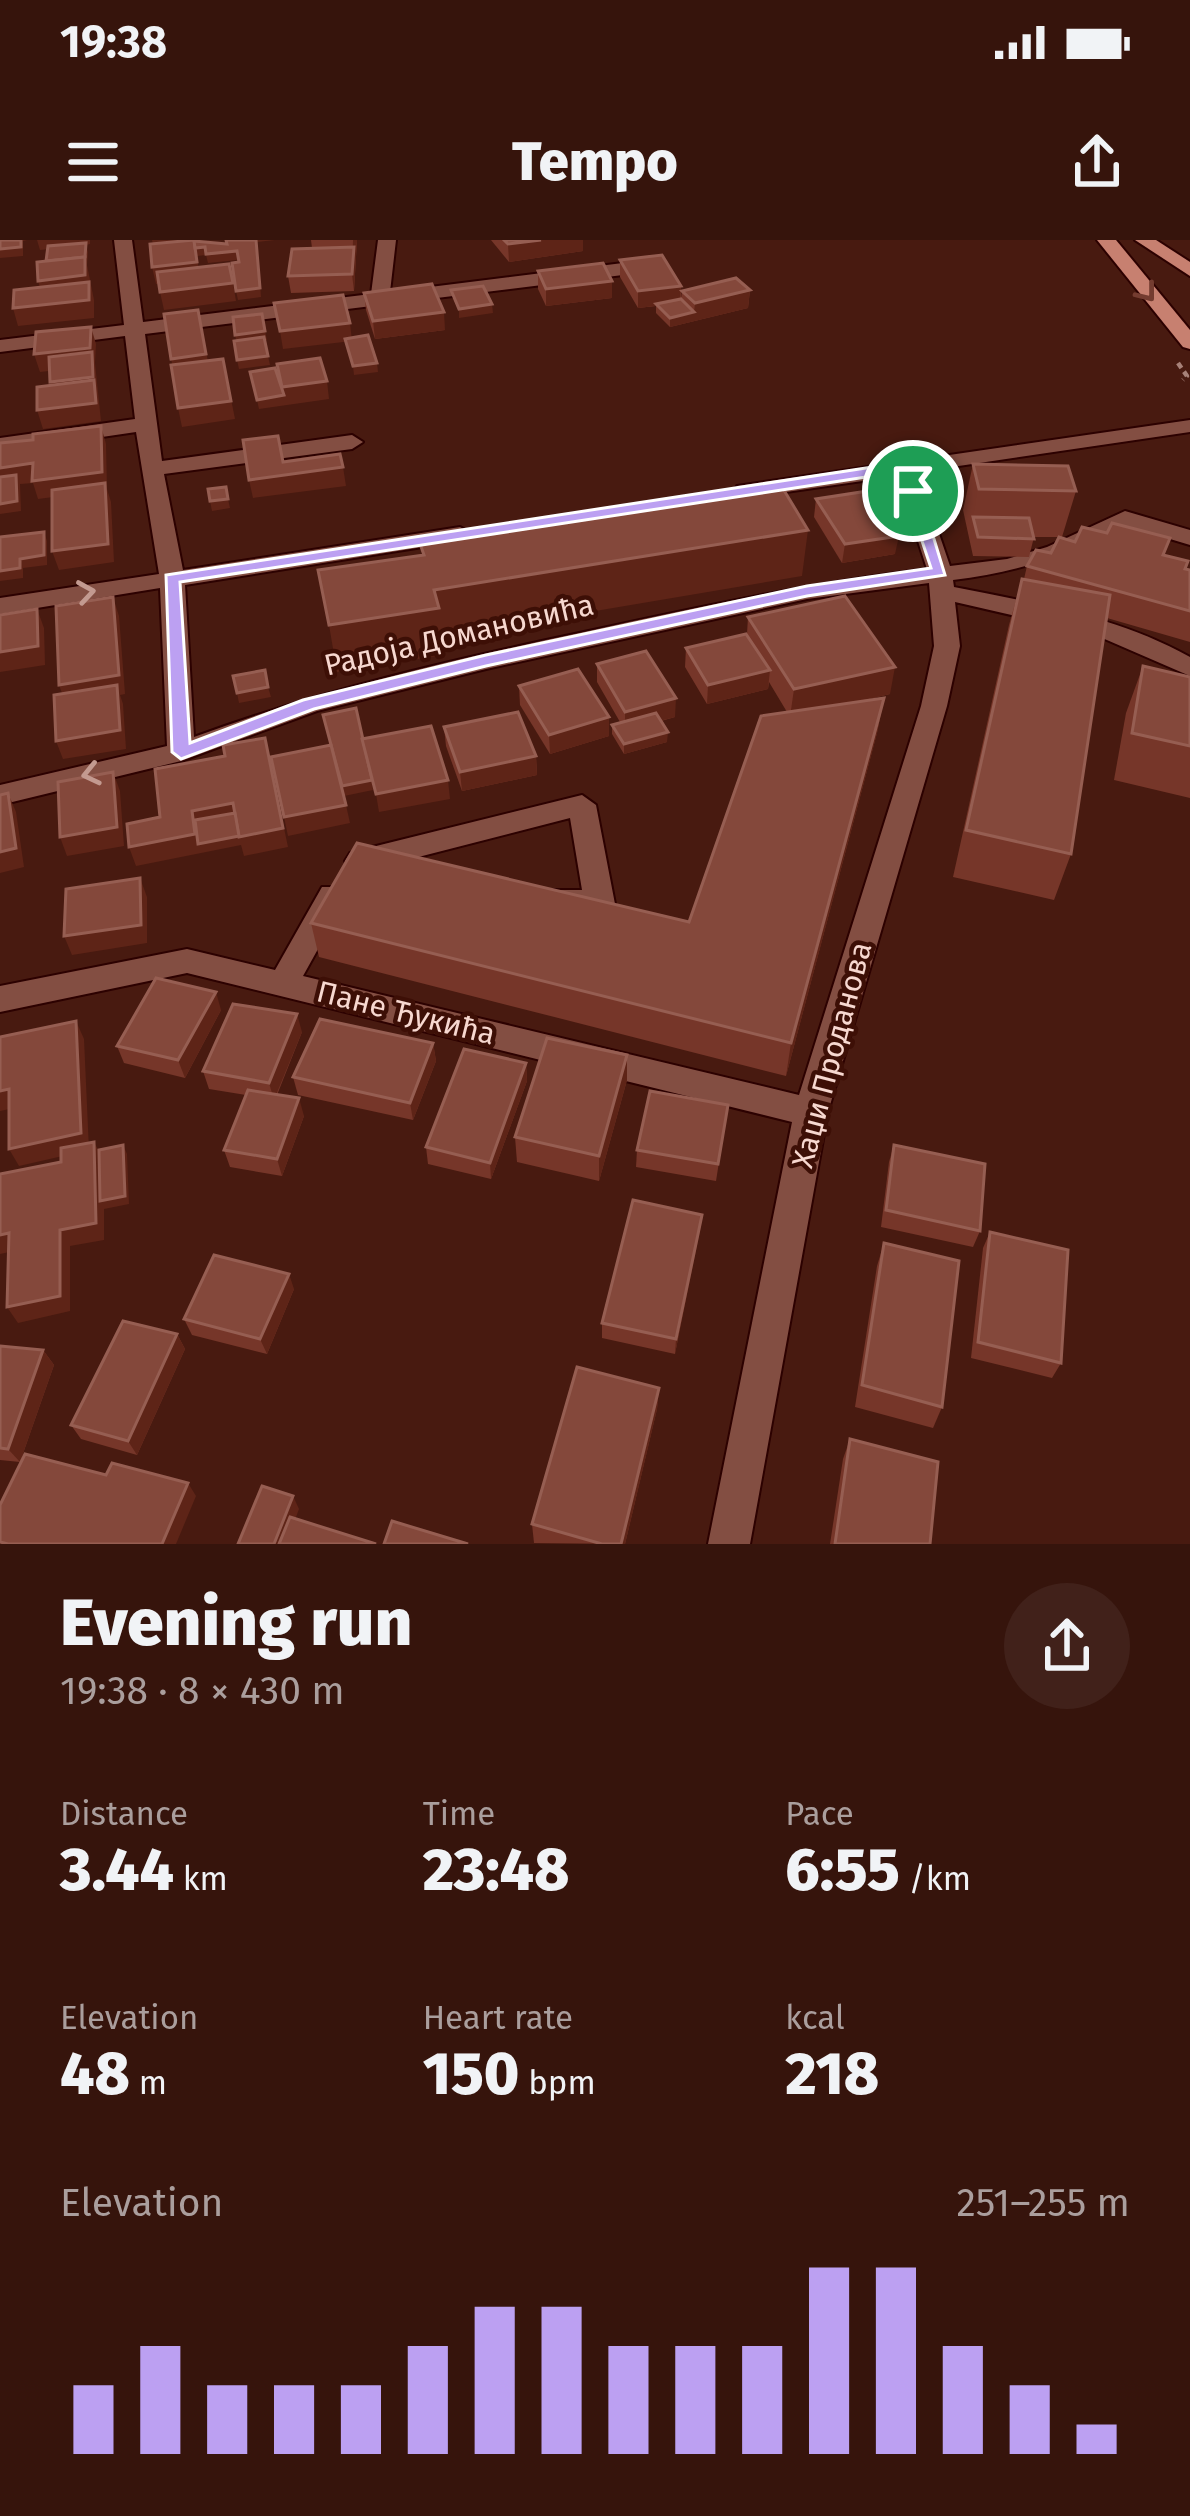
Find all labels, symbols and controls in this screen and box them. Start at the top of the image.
text: 19:38 [60,15,167,69]
icon: menu [60,129,126,195]
icon: share [1064,129,1130,195]
text: Tempo [512,130,678,194]
one-way arrow [1132,279,1154,301]
pin [862,440,964,542]
icon: arrive [880,458,946,524]
one-way arrow [76,580,96,606]
street label: Радоја Домановића [321,586,597,684]
one-way arrow [81,760,101,785]
street label: Хаџи Проданова [785,938,879,1172]
street label: Пане Ђукића [313,973,499,1053]
text: Evening run [60,1583,412,1662]
button: share [1004,1583,1130,1709]
text: 19:38 · 8 × 430 m [60,1668,345,1714]
text: Distance [60,1794,188,1834]
text: Time [423,1794,495,1834]
text: Pace [785,1794,854,1834]
text: 3.44 [60,1834,174,1906]
text: 23:48 [423,1834,569,1906]
text: 6:55 [785,1834,900,1906]
text: km [174,1859,228,1899]
text: /km [900,1859,971,1899]
text: Elevation [60,1998,198,2038]
text: Heart rate [423,1998,573,2038]
text: kcal [785,1998,845,2038]
text: 48 [60,2038,130,2110]
text: 150 [423,2038,519,2110]
text: 218 [785,2038,879,2110]
text: m [130,2063,167,2103]
text: bpm [519,2063,596,2103]
text: Elevation [60,2180,223,2226]
text: 251–255 m [956,2180,1130,2226]

